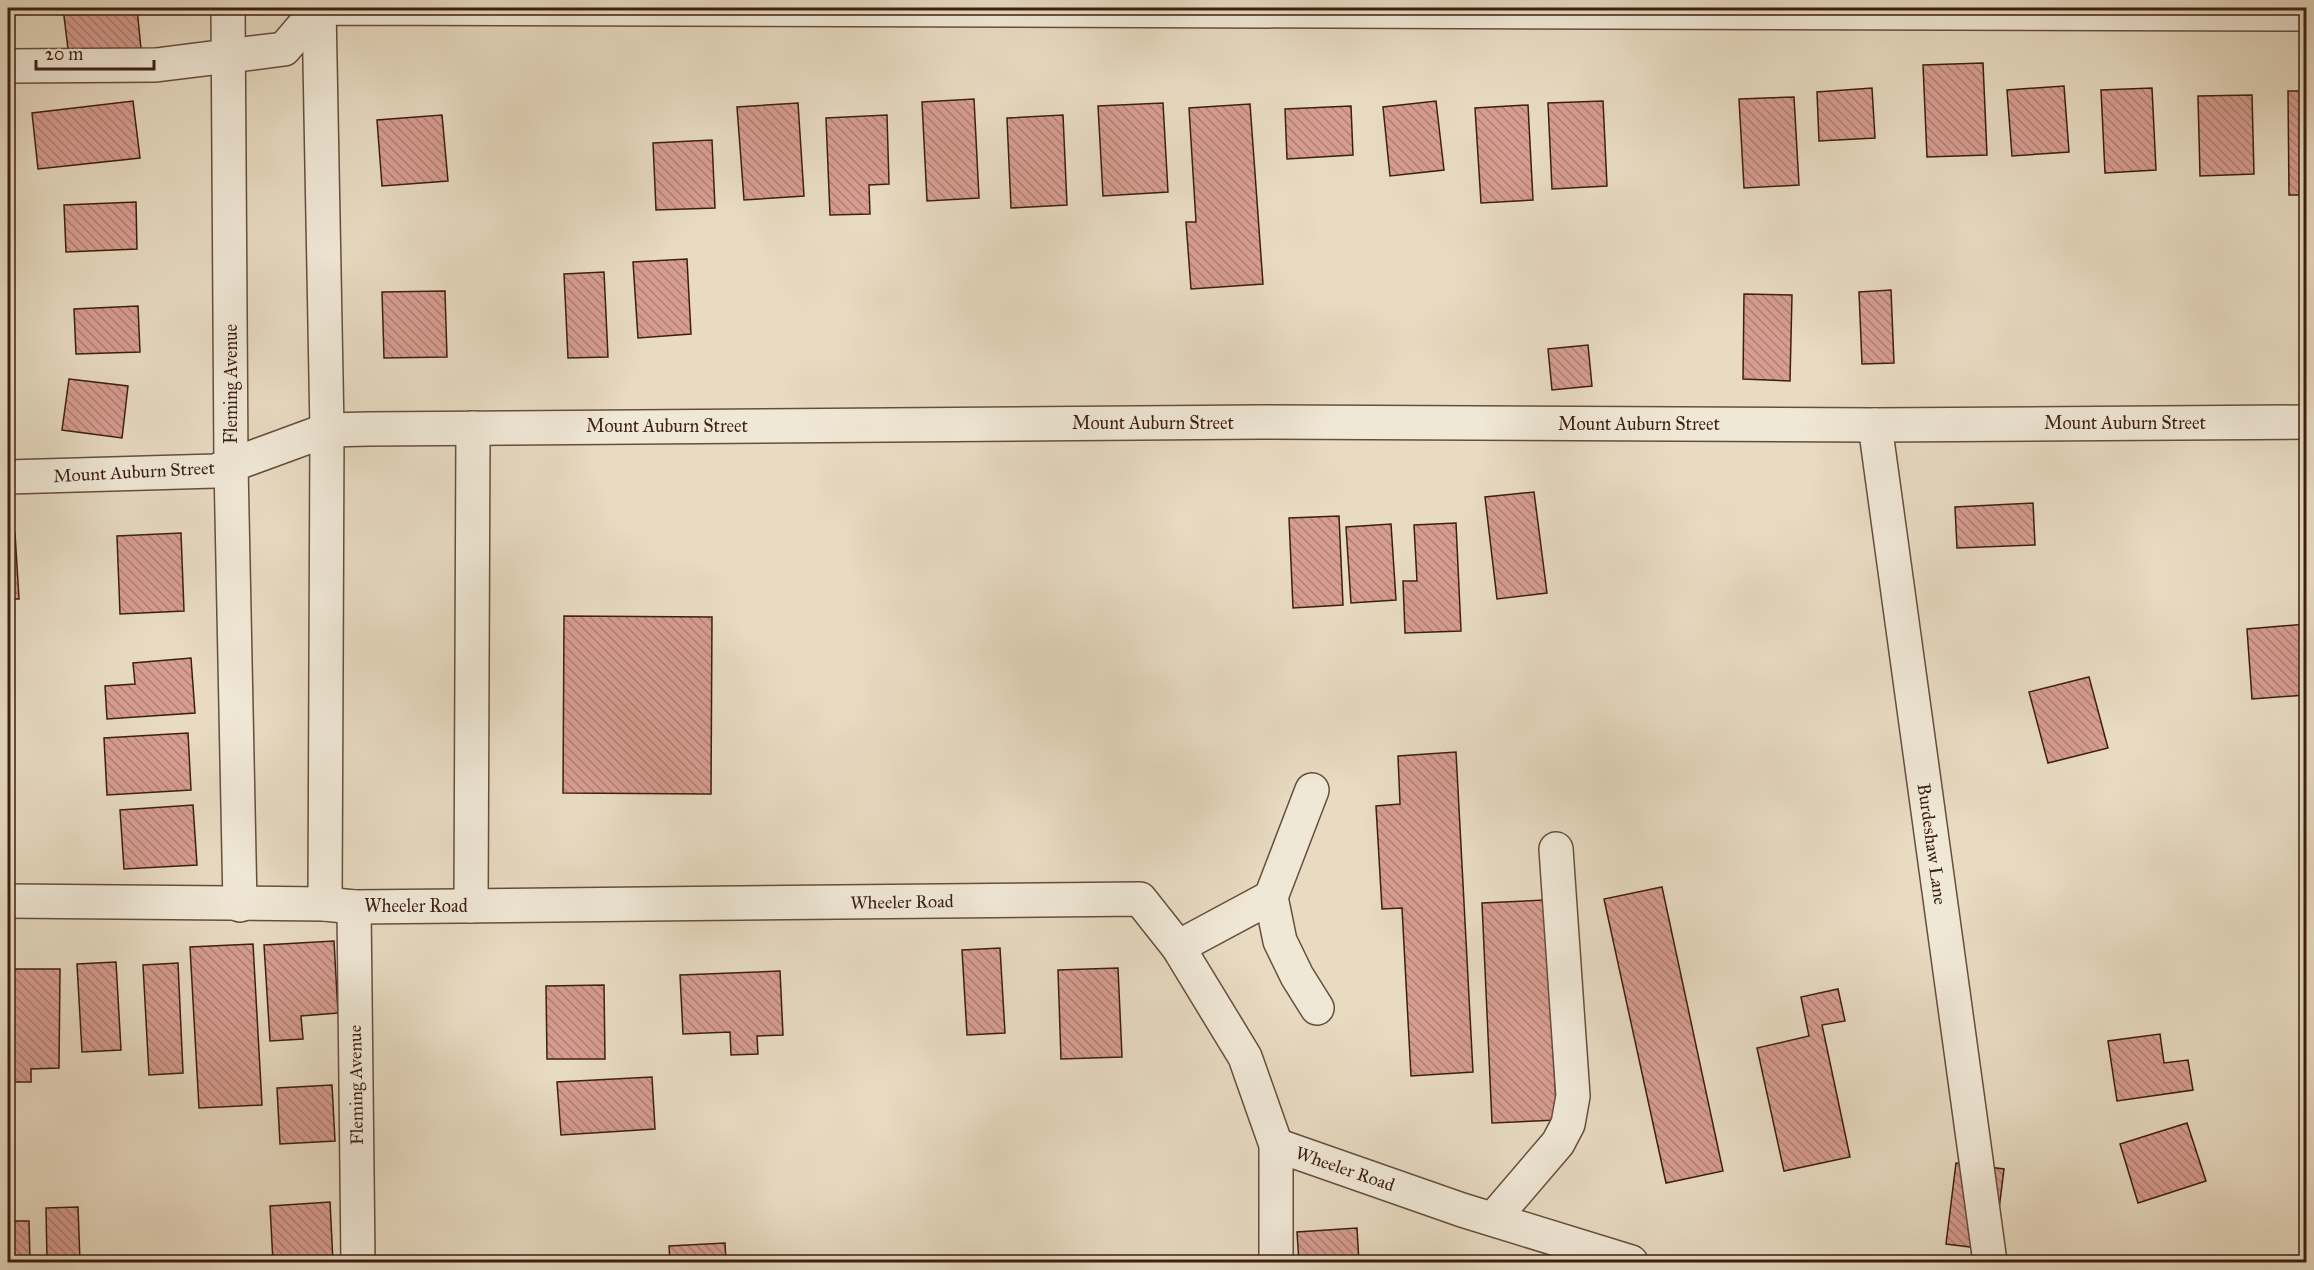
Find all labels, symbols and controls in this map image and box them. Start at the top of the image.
scale bar [36,33,154,71]
text: 20 m [45,43,83,65]
street label: Fleming Avenue [220,324,243,444]
street label: Mount Auburn Street [1072,412,1235,434]
street label: Mount Auburn Street [2044,412,2207,434]
street label: Mount Auburn Street [1558,413,1721,435]
street label: Mount Auburn Street [586,415,749,437]
street label: Mount Auburn Street [53,457,216,487]
street label: Burdeshaw Lane [1913,782,1951,906]
street label: Wheeler Road [850,890,954,914]
street label: Wheeler Road [364,895,468,917]
street label: Fleming Avenue [344,1025,369,1145]
street label: Wheeler Road [1293,1142,1397,1196]

